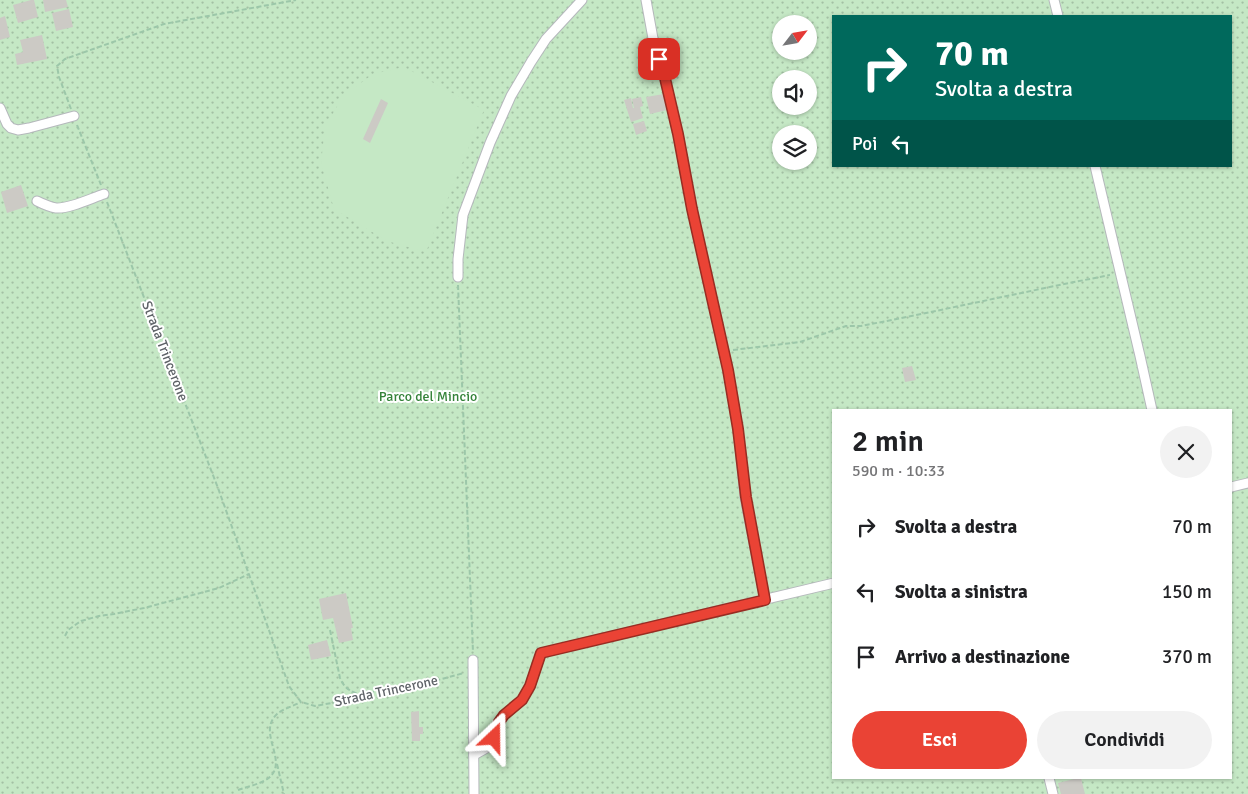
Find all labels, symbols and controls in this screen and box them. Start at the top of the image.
north arrow [772,15,818,60]
map controls [772,15,817,170]
text: 70 m [935,32,1009,75]
icon: right [852,35,917,100]
pin [638,38,680,80]
icon: arrive [645,45,673,73]
button: sound [772,70,817,115]
text: Svolta a destra [935,75,1073,102]
button: layers [772,125,817,170]
icon: left [887,130,915,158]
text: Poi [852,132,877,156]
street label: Strada Trincerone [138,299,192,403]
park label: Parco del Mincio [379,388,477,405]
text: 2 min [852,423,924,460]
button: close [1160,426,1212,478]
text: 590 m · 10:33 [852,461,945,481]
icon: right [852,513,880,541]
text: Svolta a destra [895,515,1017,539]
text: 70 m [1172,515,1212,539]
icon: left [852,578,880,606]
text: Svolta a sinistra [895,580,1028,604]
text: 150 m [1162,580,1212,604]
icon: arrive [852,643,880,671]
text: Arrivo a destinazione [895,645,1070,669]
text: 370 m [1162,645,1212,669]
street label: Strada Trincerone [333,672,439,710]
position arrow [467,711,519,763]
button: Esci [852,711,1027,769]
button: Condividi [1037,711,1212,769]

